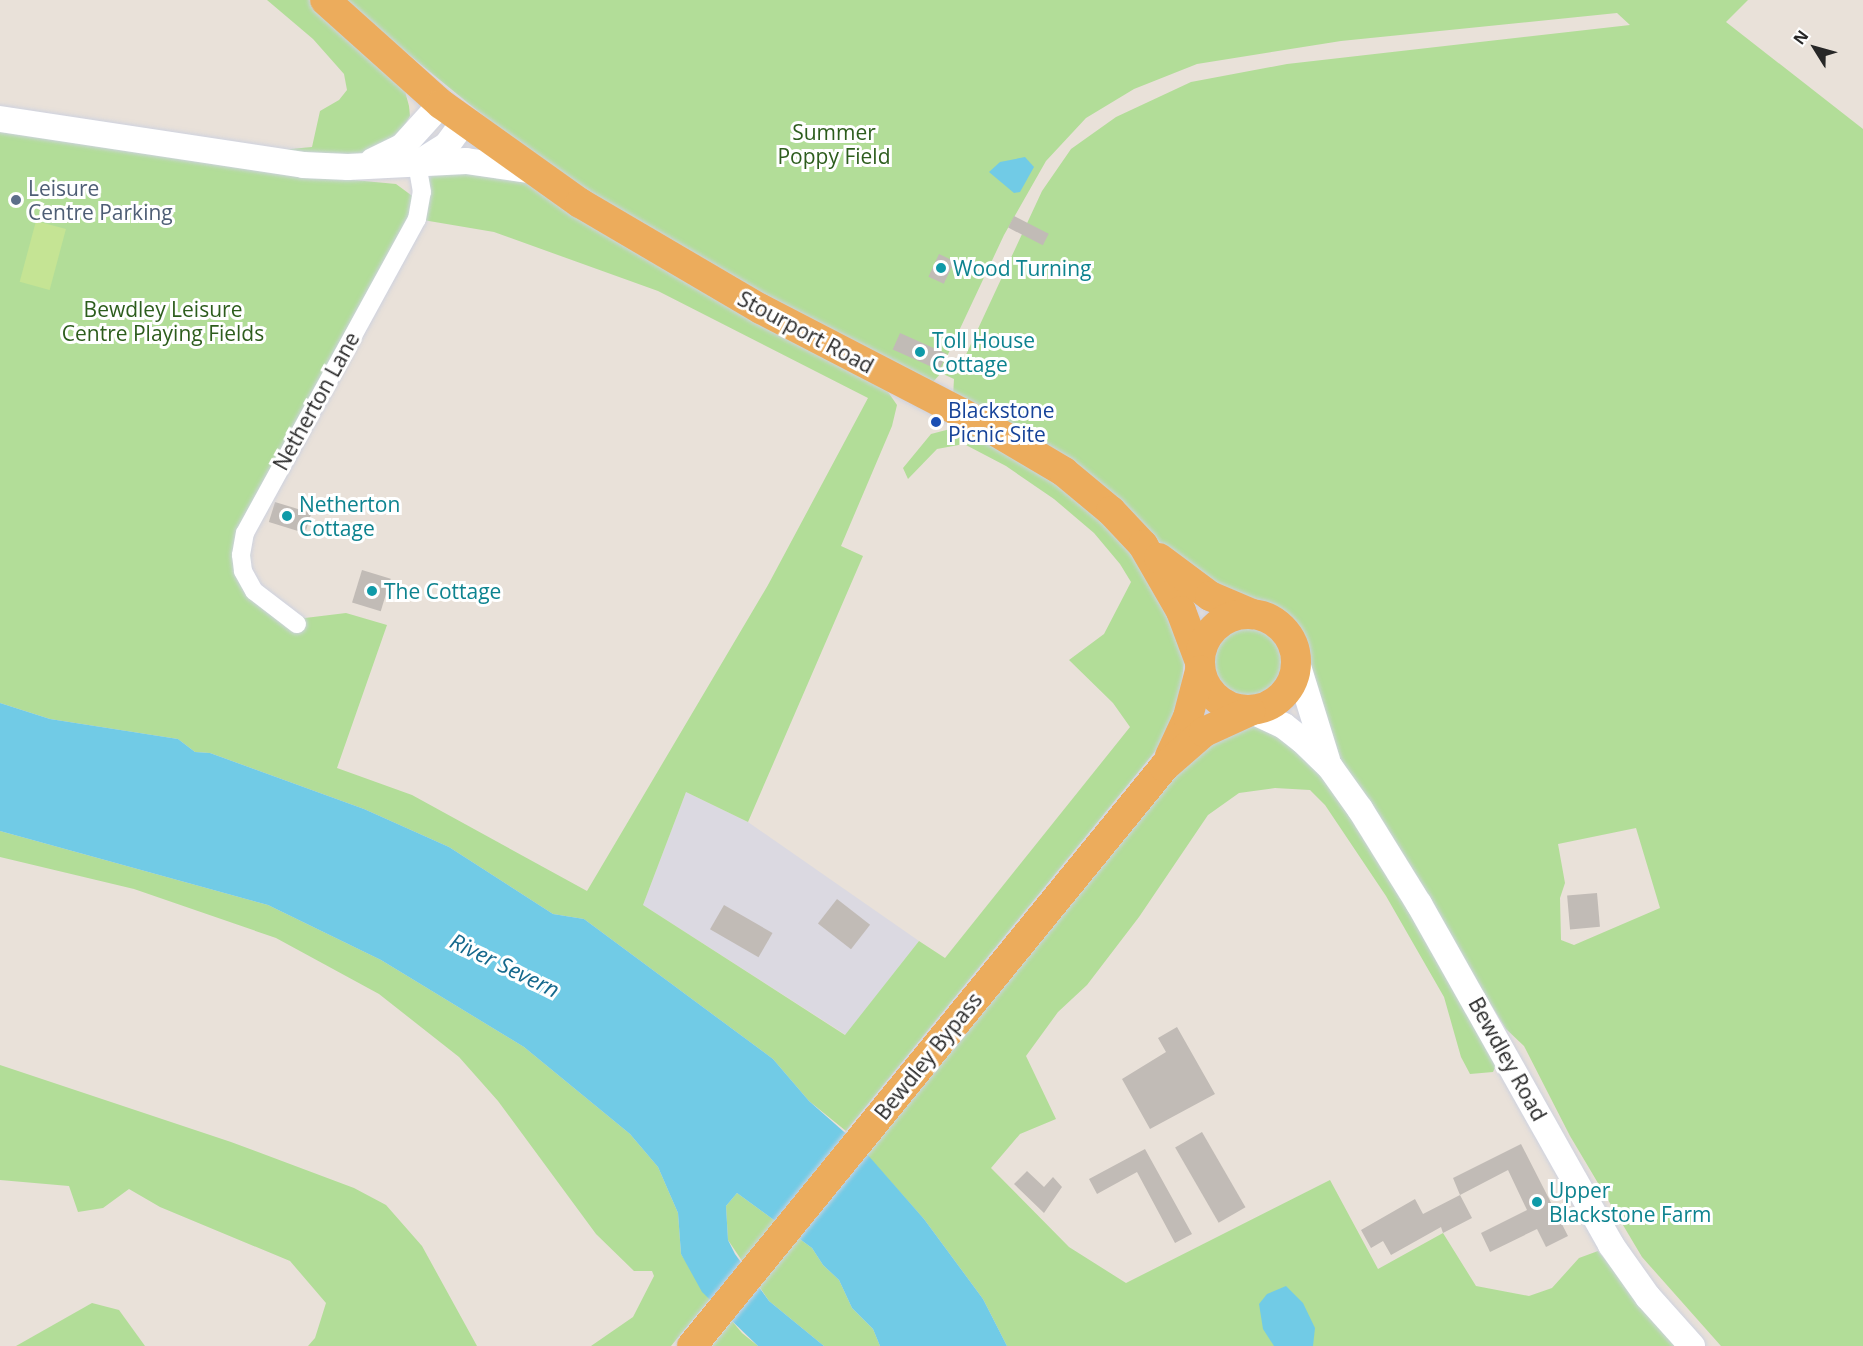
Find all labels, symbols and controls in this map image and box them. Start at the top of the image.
north arrow [1785,18,1845,78]
text: N [1788,25,1813,49]
park label: Summer Poppy Field [777,119,891,169]
place label: Leisure Centre Parking [28,175,173,225]
marker: Leisure Centre Parking [9,193,23,207]
place label: Wood Turning [953,255,1091,281]
marker: Wood Turning [934,261,948,275]
street label: Stourport Road [734,286,878,378]
park label: Bewdley Leisure Centre Playing Fields [62,296,264,346]
place label: Toll House Cottage [932,327,1035,377]
street label: Netherton Lane [268,328,364,474]
marker: Toll House Cottage [913,345,927,359]
place label: Blackstone Picnic Site [948,397,1054,447]
marker: Blackstone Picnic Site [929,415,943,429]
place label: Netherton Cottage [299,491,400,541]
marker: Netherton Cottage [280,509,294,523]
place label: The Cottage [384,578,501,604]
marker: The Cottage [365,584,379,598]
water label: River Severn [446,927,564,1003]
street label: Bewdley Bypass [869,987,987,1125]
street label: Bewdley Road [1464,993,1552,1125]
place label: Upper Blackstone Farm [1549,1177,1711,1227]
marker: Upper Blackstone Farm [1530,1195,1544,1209]

